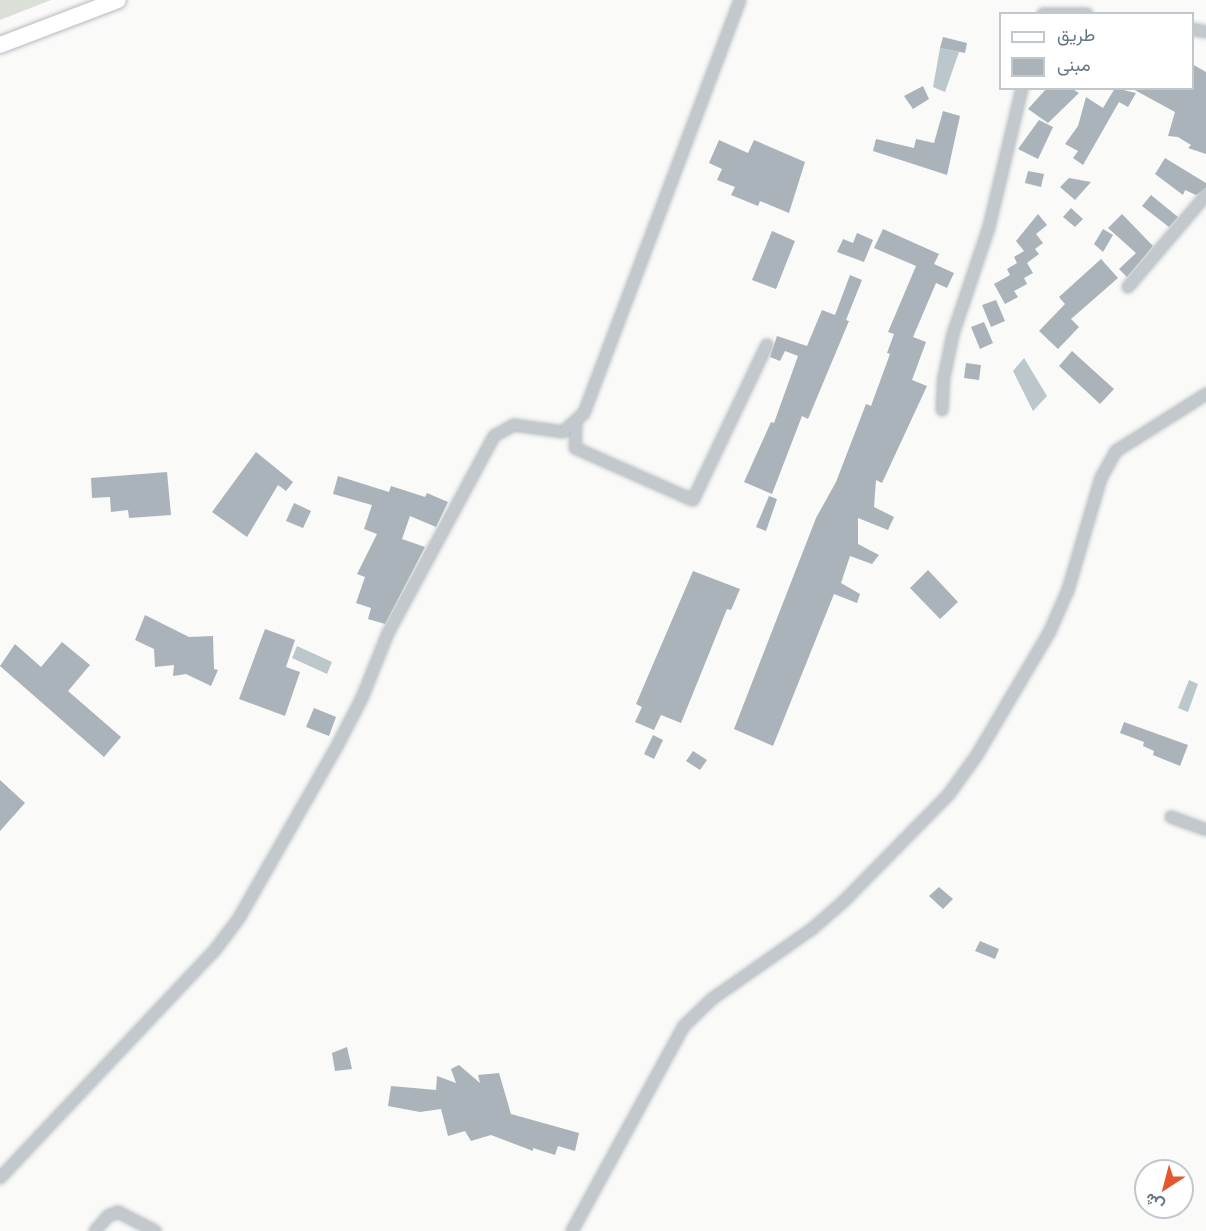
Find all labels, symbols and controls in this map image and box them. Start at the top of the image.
legend [999,12,1194,90]
text: طريق [1057,24,1095,46]
text: مبنى [1057,54,1091,76]
north arrow [1134,1159,1194,1219]
text: ش [1141,1189,1168,1216]

